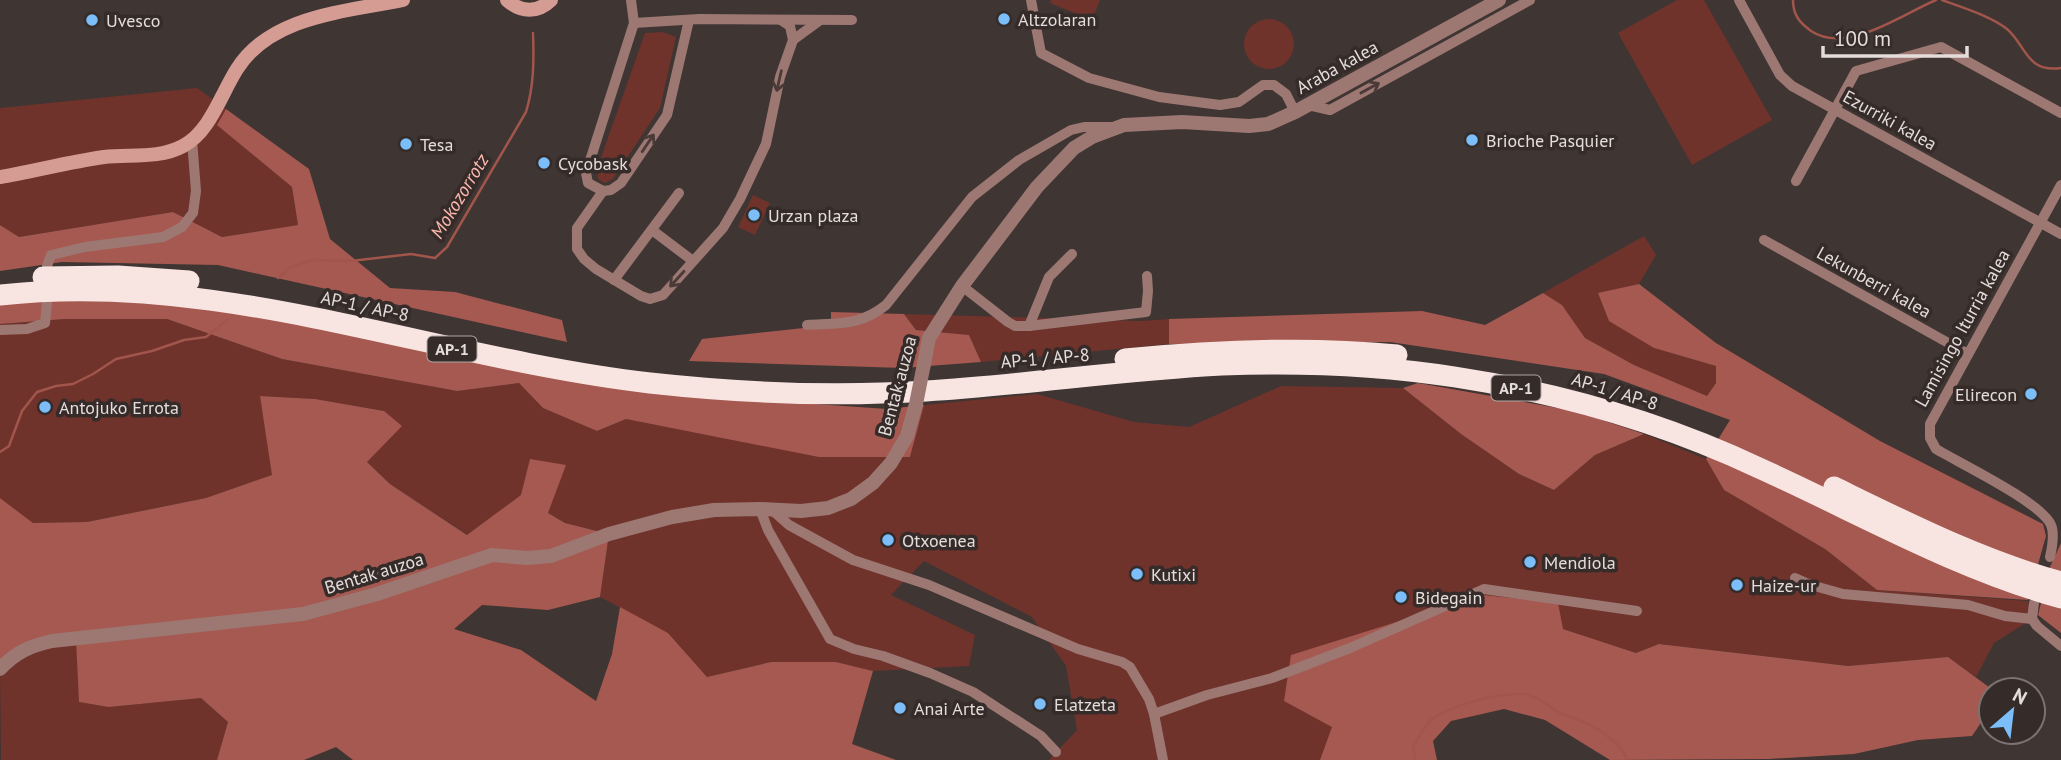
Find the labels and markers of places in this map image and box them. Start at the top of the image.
place label: Altzolaran [1018,8,1096,31]
place label: Uvesco [106,9,160,32]
marker: Altzolaran [996,11,1012,27]
marker: Uvesco [84,12,100,28]
place label: Brioche Pasquier [1486,129,1614,152]
marker: Brioche Pasquier [1464,132,1480,148]
place label: Tesa [420,133,453,156]
marker: Tesa [398,136,414,152]
place label: Cycobask [558,152,628,175]
marker: Cycobask [536,155,552,171]
place label: Urzan plaza [768,204,858,227]
marker: Urzan plaza [746,207,762,223]
place label: Elirecon [1955,383,2017,406]
marker: Elirecon [2023,386,2039,402]
place label: Antojuko Errota [59,396,179,419]
marker: Antojuko Errota [37,399,53,415]
place label: Otxoenea [902,529,976,552]
marker: Otxoenea [880,532,896,548]
place label: Mendiola [1544,551,1616,574]
marker: Mendiola [1522,554,1538,570]
place label: Kutixi [1151,563,1196,586]
marker: Kutixi [1129,566,1145,582]
place label: Haize-ur [1751,574,1816,597]
marker: Haize-ur [1729,577,1745,593]
place label: Bidegain [1415,586,1482,609]
marker: Bidegain [1393,589,1409,605]
place label: Elatzeta [1054,693,1116,716]
marker: Elatzeta [1032,696,1048,712]
place label: Anai Arte [914,697,985,720]
marker: Anai Arte [892,700,908,716]

